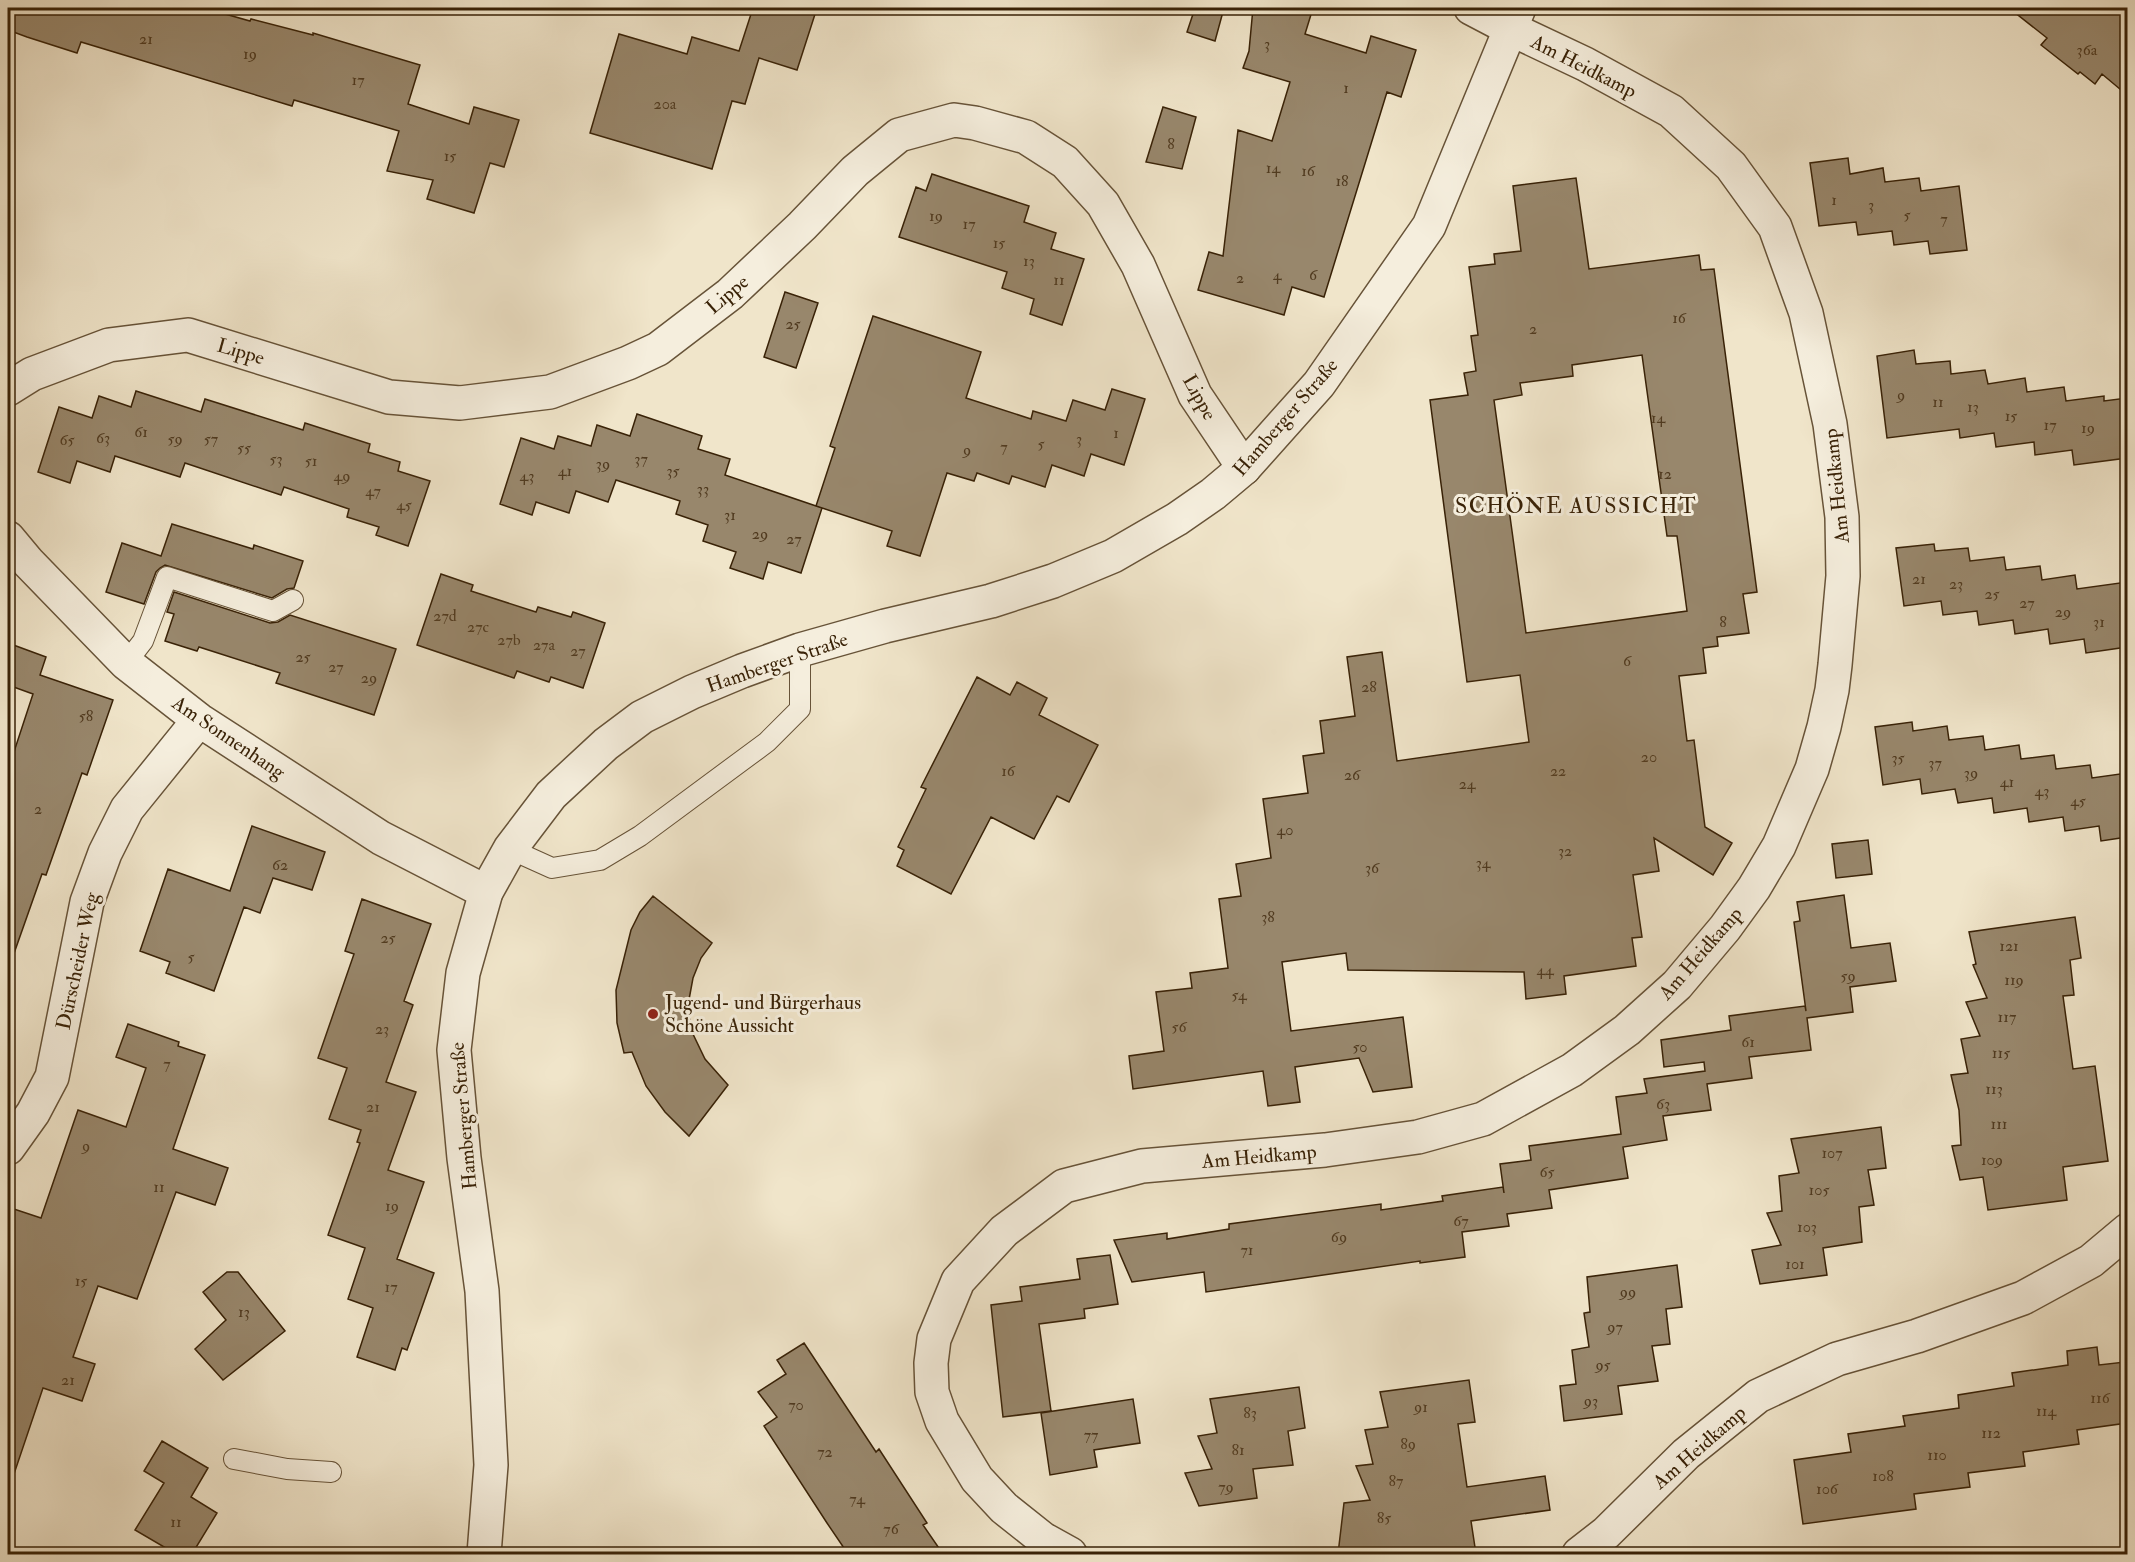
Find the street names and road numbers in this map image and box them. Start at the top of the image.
street label: Am Heidkamp [1525,29,1641,105]
street label: Lippe [701,269,755,320]
street label: Lippe [214,332,268,371]
street label: Hamberger Straße [1227,353,1343,481]
street label: Lippe [1176,370,1222,425]
street label: Am Heidkamp [1818,427,1856,546]
street label: Hamberger Straße [703,627,851,698]
street label: Am Sonnenhang [166,690,291,785]
street label: Dürscheider Weg [51,889,104,1032]
street label: Am Heidkamp [1652,902,1748,1006]
street label: Hamberger Straße [445,1041,482,1191]
street label: Am Heidkamp [1200,1139,1318,1175]
street label: Am Heidkamp [1647,1400,1752,1496]

